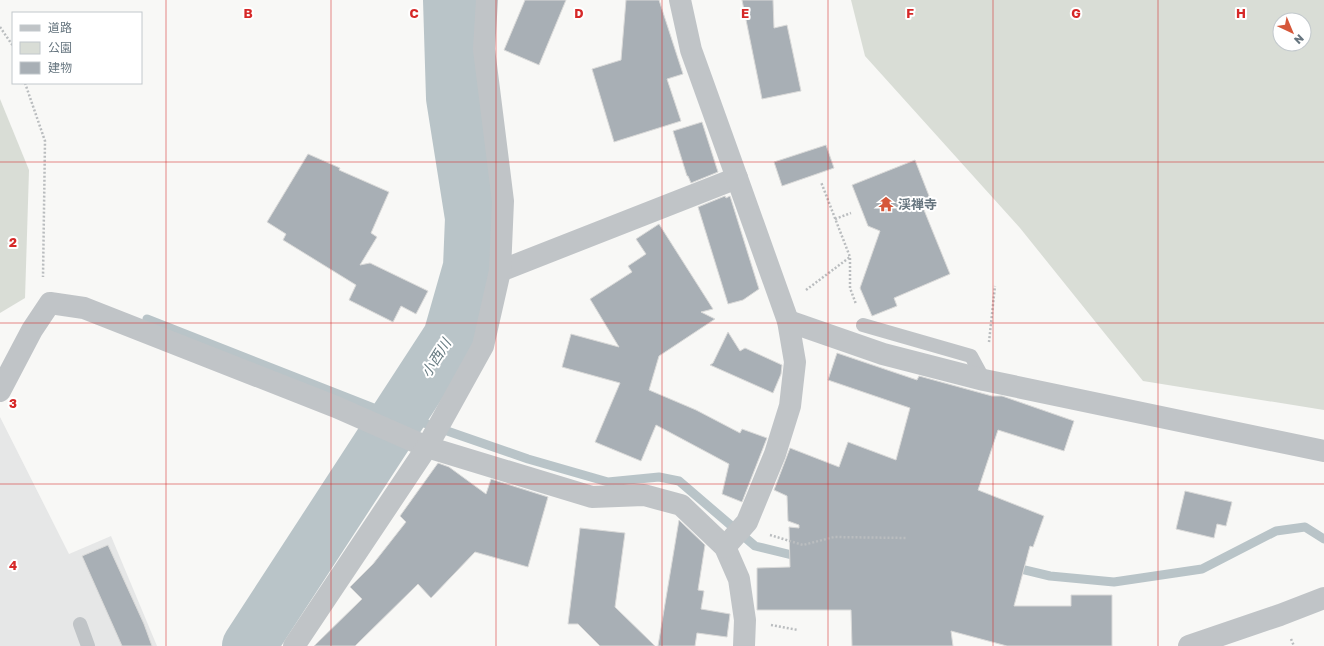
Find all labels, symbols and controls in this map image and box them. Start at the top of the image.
text: B [243,5,253,21]
text: C [409,5,419,21]
text: D [574,5,584,21]
text: E [741,5,749,21]
text: F [906,5,914,21]
text: G [1071,5,1081,21]
text: H [1236,5,1246,21]
legend [12,12,142,84]
north arrow [1272,12,1312,52]
text: 道路 [48,20,72,35]
text: N [1292,32,1307,47]
text: 公園 [48,40,72,55]
text: 建物 [48,60,72,75]
temple icon: 渓禅寺 [877,195,895,213]
place label: 渓禅寺 [898,196,937,212]
text: 2 [9,234,17,250]
water label: 小西川 [417,334,455,380]
text: 3 [9,395,17,411]
text: 4 [9,557,17,573]

